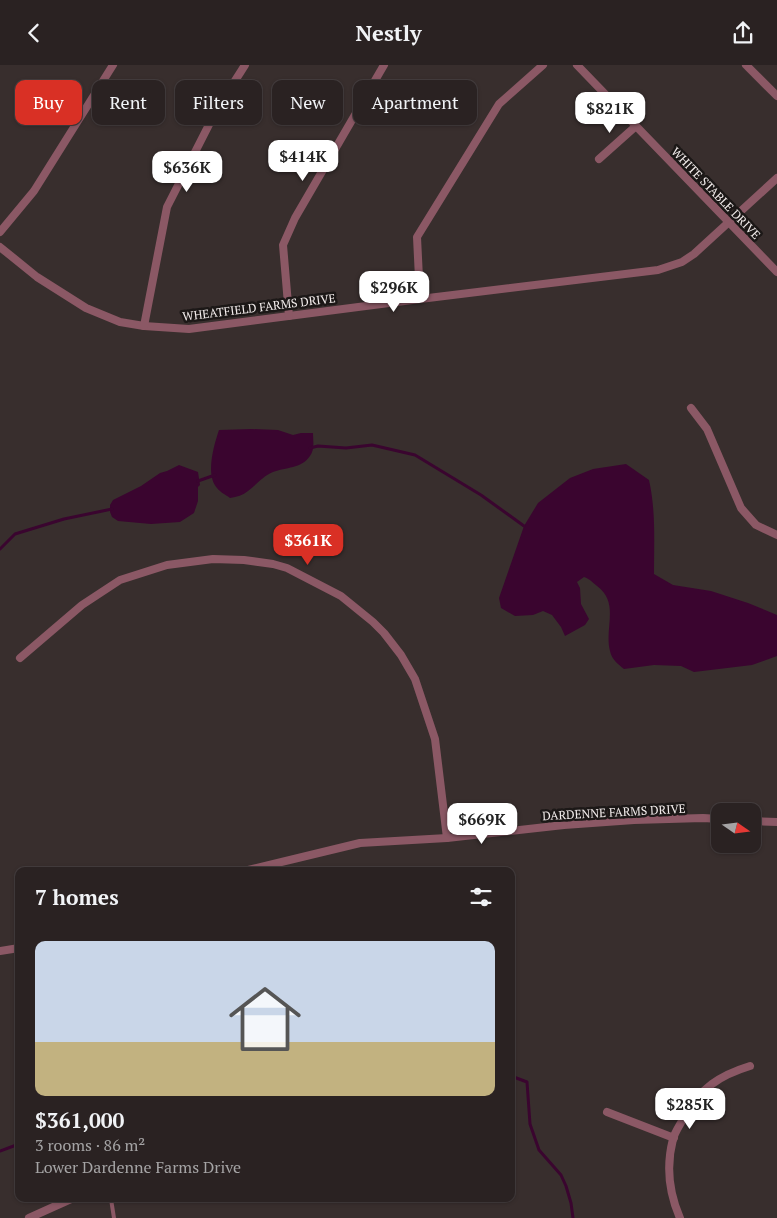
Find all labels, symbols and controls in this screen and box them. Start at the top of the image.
text: Nestly [355,18,422,47]
icon: back [20,19,48,47]
icon: share [729,19,757,47]
chip: Buy [15,80,82,125]
chip: Rent [92,80,165,125]
chip: Filters [175,80,262,125]
chip: New [272,80,343,125]
chip: Apartment [353,80,477,125]
pin: $821K [575,92,645,134]
text: $821K [586,97,634,119]
pin: $414K [268,139,338,182]
street label: WHITE STABLE DRIVE [668,144,764,242]
text: $414K [279,145,327,167]
pin: $636K [152,151,222,193]
text: $636K [163,156,211,178]
pin: $296K [359,271,429,313]
text: $296K [370,276,418,298]
street label: WHEATFIELD FARMS DRIVE [182,290,336,324]
pin: $361K [273,523,343,566]
text: $361K [284,529,332,551]
street label: DARDENNE FARMS DRIVE [542,801,686,823]
pin: $669K [447,803,517,845]
north arrow [711,803,761,853]
map controls [711,803,761,853]
text: $669K [458,808,506,830]
text: 7 homes [35,883,119,911]
icon: filters [467,883,495,911]
icon: home [220,974,310,1064]
pin: $285K [655,1087,725,1130]
text: $285K [666,1093,714,1115]
text: $361,000 [35,1106,124,1134]
text: 3 rooms · 86 m² [35,1134,145,1156]
text: Lower Dardenne Farms Drive [35,1156,241,1178]

